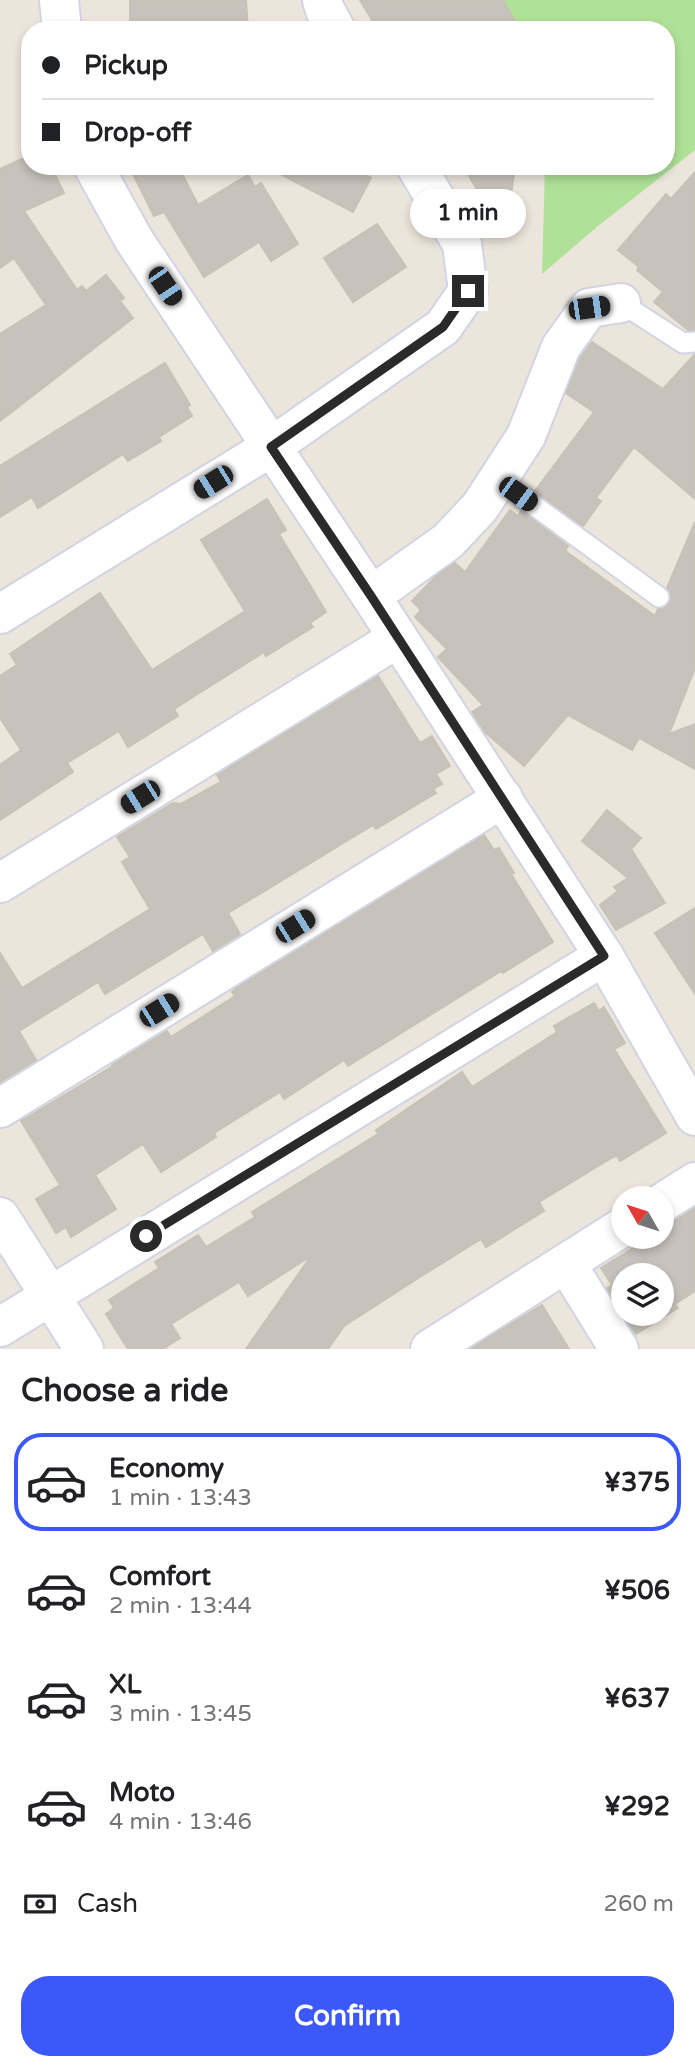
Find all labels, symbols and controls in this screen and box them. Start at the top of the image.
text: Pickup [84,50,168,81]
text: Drop-off [84,117,191,148]
callout: 1 min [410,190,526,238]
text: 1 min [437,199,499,227]
car [145,263,186,309]
route end [452,275,484,307]
car [567,295,612,321]
car [190,462,237,502]
car [495,473,542,515]
car [117,777,164,817]
car [272,906,319,946]
car [136,990,183,1030]
north arrow [611,1186,674,1250]
map controls [611,1186,674,1326]
route start [130,1220,162,1252]
button: layers [611,1263,674,1326]
text: Choose a ride [21,1372,228,1410]
icon: car [25,1451,88,1514]
text: Economy [109,1453,224,1484]
text: ¥375 [604,1467,670,1498]
text: 1 min · 13:43 [109,1484,252,1512]
icon: car [25,1559,88,1622]
text: Comfort [109,1561,211,1592]
text: ¥506 [604,1575,670,1606]
text: 2 min · 13:44 [109,1592,252,1620]
icon: car [25,1667,88,1730]
text: XL [109,1669,141,1700]
text: ¥637 [604,1683,670,1714]
text: 3 min · 13:45 [109,1700,252,1728]
icon: car [25,1775,88,1838]
text: Moto [109,1777,175,1808]
text: ¥292 [604,1791,670,1822]
text: 4 min · 13:46 [109,1808,252,1836]
icon: cash [21,1885,59,1923]
text: Cash [77,1888,138,1919]
text: 260 m [604,1890,674,1918]
button: Confirm [21,1976,674,2056]

